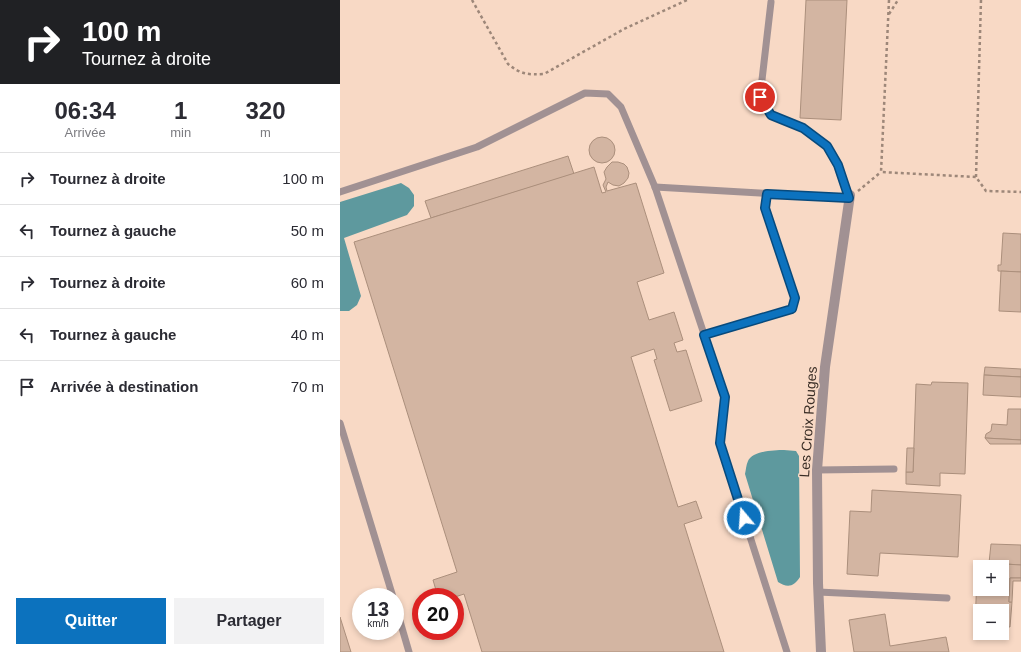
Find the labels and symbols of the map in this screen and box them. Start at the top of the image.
pin [743,80,777,114]
street label: Les Croix Rouges [796,366,820,478]
position arrow [723,497,765,539]
speed limit sign: 20 [412,588,464,640]

